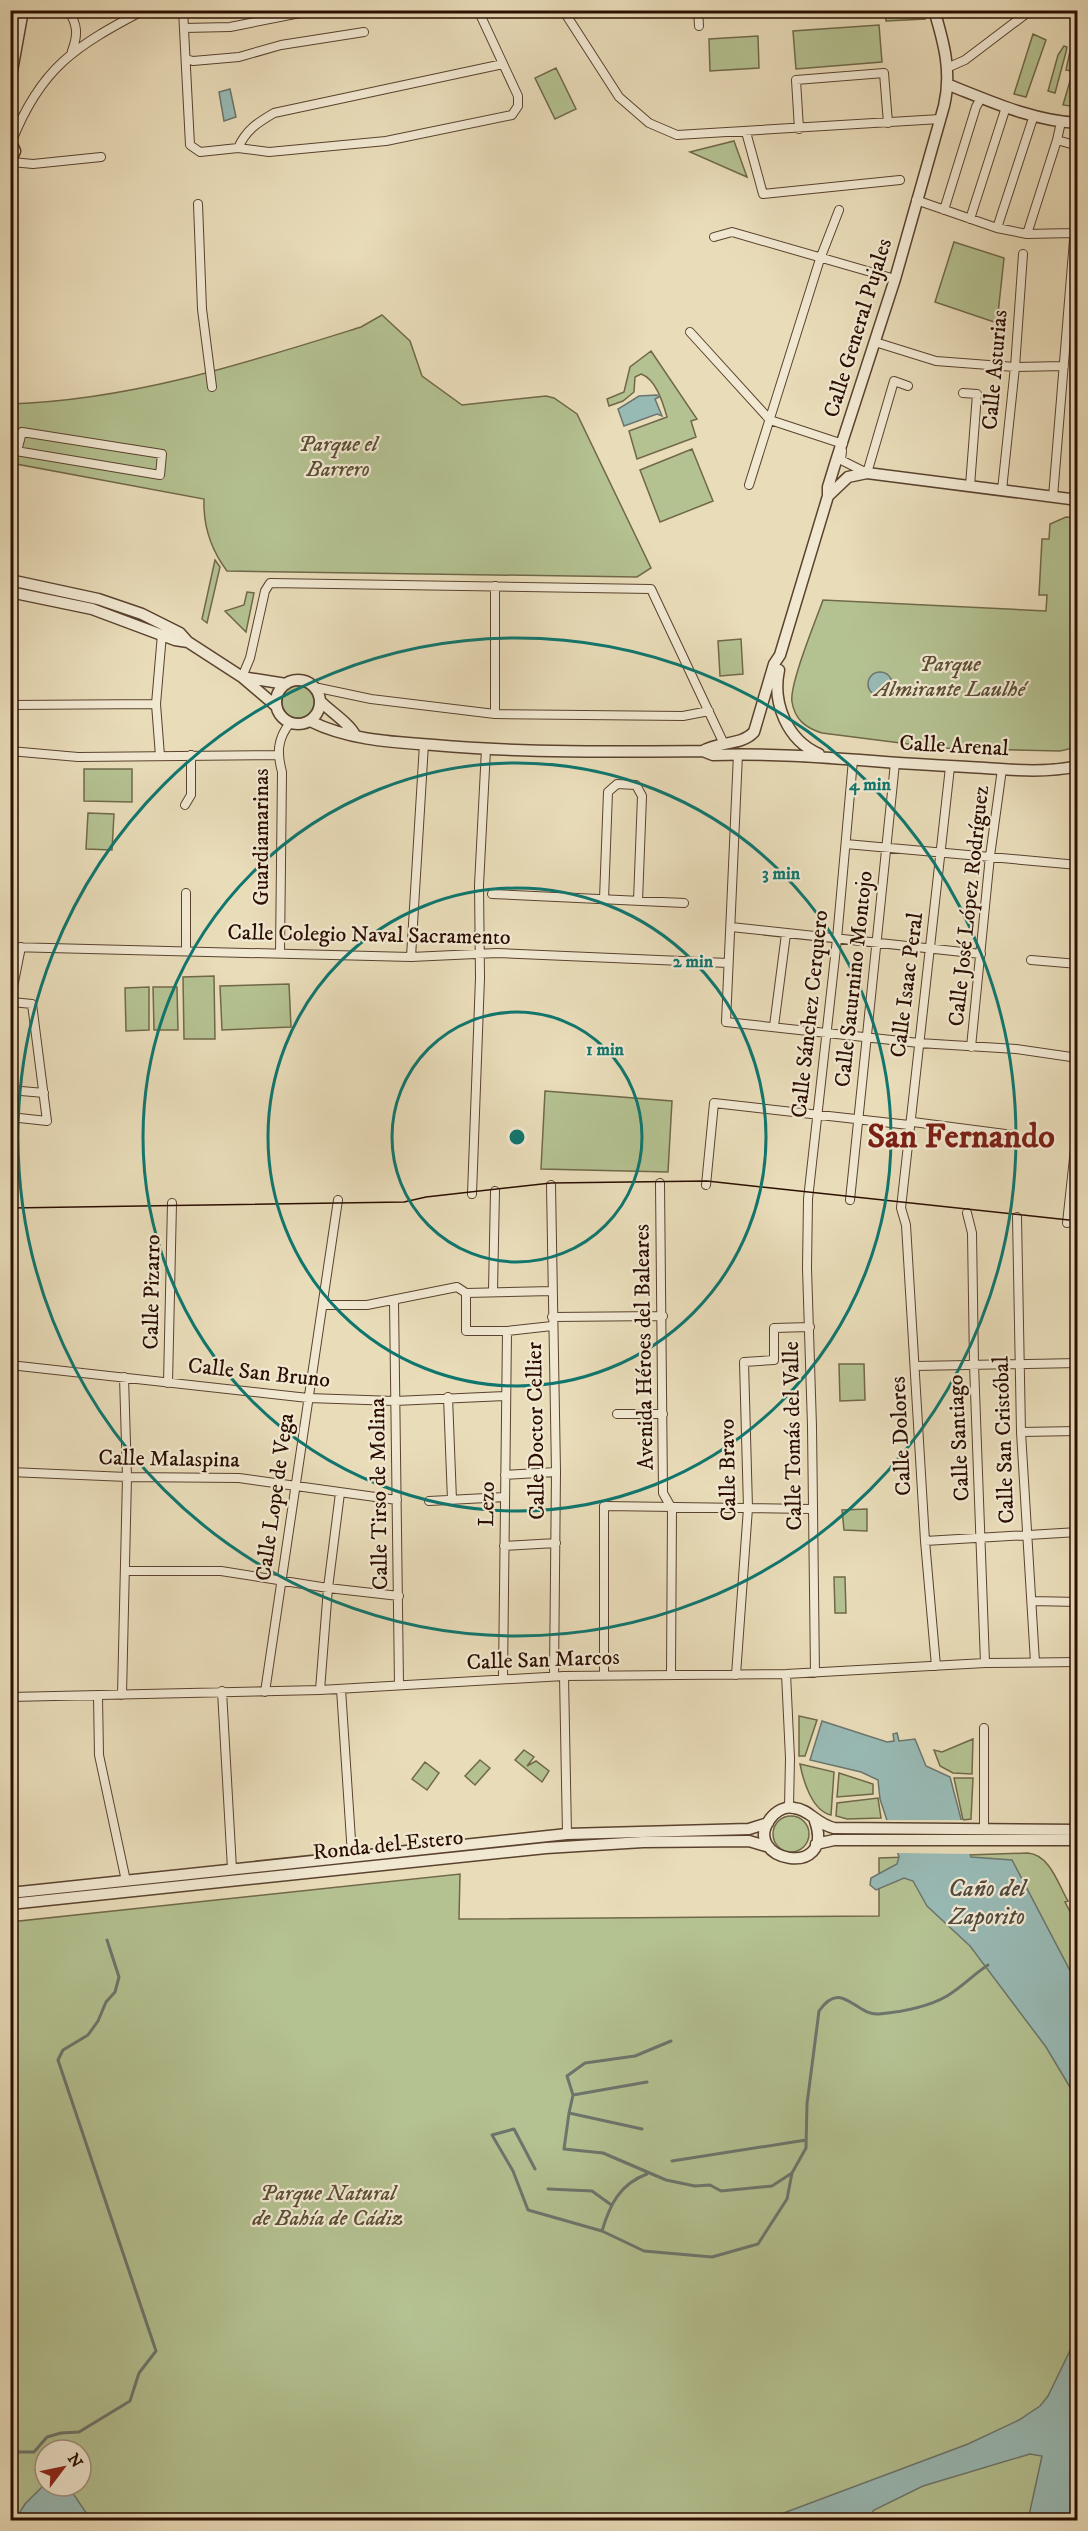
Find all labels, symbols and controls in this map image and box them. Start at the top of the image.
street label: Calle General Pujales [818,235,898,421]
street label: Calle Asturias [976,309,1014,431]
park label: Parque el Barrero [298,431,380,483]
park label: Parque Almirante Laulhé [872,651,1029,703]
street label: Calle Arenal [899,730,1010,762]
street label: Guardiamarinas [248,768,275,906]
text: 4 min [848,774,891,796]
street label: Calle José López Rodríguez [943,784,995,1028]
text: 3 min [762,863,801,885]
street label: Calle Saturnino Montojo [829,870,879,1088]
street label: Calle Sánchez Cerquero [786,909,834,1119]
street label: Calle Isaac Peral [885,911,929,1059]
street label: Calle Colegio Naval Sacramento [227,919,511,951]
text: 2 min [673,951,714,973]
text: 1 min [586,1039,625,1061]
district label: San Fernando [867,1116,1055,1158]
centre of rings [507,1127,527,1147]
street label: Avenida Héroes del Baleares [628,1224,660,1470]
street label: Calle Pizarro [137,1234,167,1350]
street label: Calle Doctor Cellier [521,1341,551,1520]
street label: Calle Tomás del Valle [778,1341,808,1531]
street label: Calle San Bruno [187,1352,331,1394]
street label: Calle San Cristóbal [988,1355,1020,1524]
street label: Calle Santiago [942,1374,976,1502]
street label: Calle Dolores [884,1376,918,1496]
street label: Calle Tirso de Molina [364,1397,394,1590]
street label: Calle Lope de Vega [250,1411,300,1583]
street label: Calle Bravo [714,1419,742,1521]
street label: Calle Malaspina [98,1444,241,1474]
street label: Lezo [473,1481,501,1527]
street label: Calle San Marcos [466,1644,620,1676]
street label: Ronda del Estero [311,1824,465,1866]
water label: Caño del Zaporito [948,1874,1029,1932]
park label: Parque Natural de Bahía de Cádiz [251,2180,404,2232]
north arrow [33,2438,93,2498]
text: N [63,2450,87,2471]

